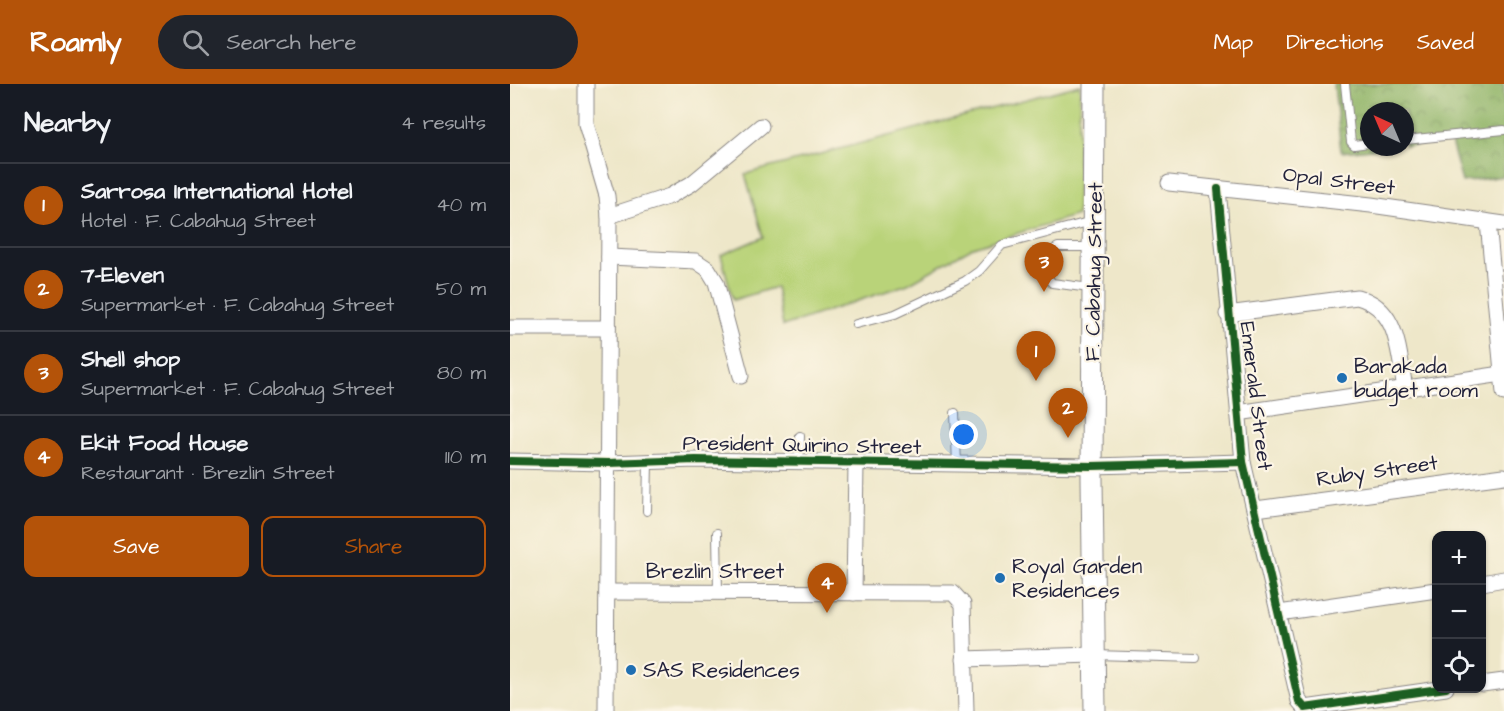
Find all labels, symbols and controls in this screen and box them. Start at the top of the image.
search box [158,15,578,69]
text: Roamly [30,23,122,62]
icon: search [179,26,212,59]
text: Search here [227,27,356,58]
text: Map [1213,28,1253,57]
text: Directions [1286,28,1384,57]
text: Saved [1417,28,1474,57]
north arrow [1360,102,1414,156]
text: Nearby [24,105,111,141]
text: 4 results [401,109,486,137]
street label: Opal Street [1281,160,1397,203]
text: Sarrosa International Hotel [81,176,353,207]
street label: F. Cabahug Street [1078,182,1112,362]
text: 1 [42,191,45,219]
text: 40 m [436,191,486,219]
text: Hotel · F. Cabahug Street [81,207,316,235]
pin: 3 [1024,242,1064,292]
text: 7-Eleven [81,260,164,291]
text: 2 [38,275,49,303]
text: 50 m [436,275,486,303]
text: Supermarket · F. Cabahug Street [81,291,394,319]
street label: Emerald Street [1232,320,1280,473]
pin: 1 [1016,332,1056,381]
text: Shell shop [81,344,180,375]
place label: Barakada budget room [1354,352,1479,407]
text: 3 [38,359,49,387]
text: 80 m [437,359,486,387]
marker: Barakada budget room [1335,371,1349,385]
text: Supermarket · F. Cabahug Street [81,375,394,403]
pin: 2 [1048,388,1088,438]
your location [949,420,978,449]
text: Ekit Food House [81,428,248,459]
street label: President Quirino Street [682,428,922,462]
text: 4 [37,443,50,471]
text: 110 m [445,443,486,471]
street label: Ruby Street [1314,448,1440,496]
text: Restaurant · Brezlin Street [81,459,335,487]
button: Save [24,516,249,577]
button: Share [261,516,486,577]
map controls [1432,531,1486,693]
button: + [1432,531,1486,585]
place label: Royal Garden Residences [1012,552,1142,605]
street label: Brezlin Street [646,557,785,586]
pin: 4 [808,564,846,613]
marker: Royal Garden Residences [993,571,1007,585]
button: − [1432,585,1486,639]
button: locate [1432,639,1486,693]
place label: SAS Residences [643,656,800,685]
marker: SAS Residences [624,663,638,677]

